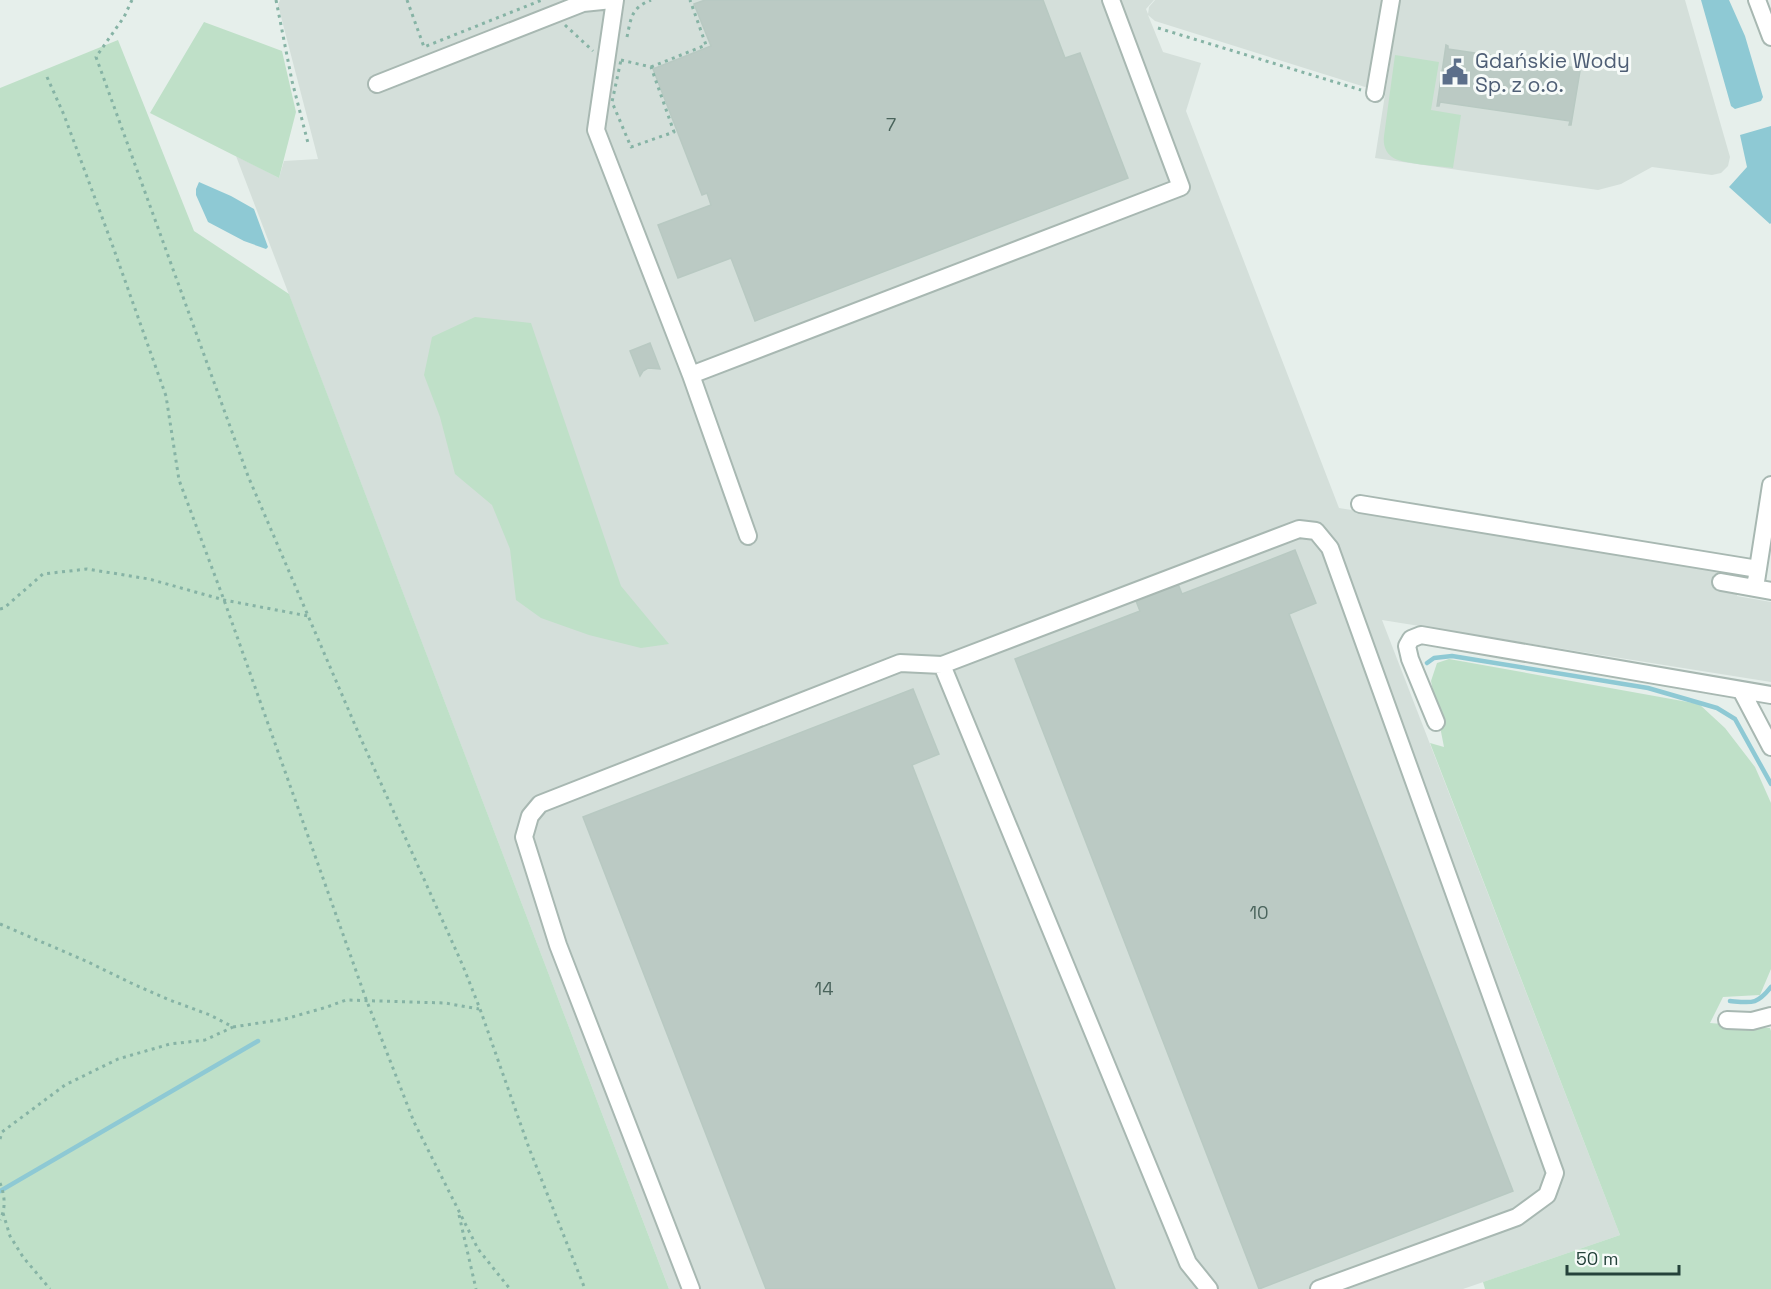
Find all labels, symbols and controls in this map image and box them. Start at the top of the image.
place label: Gdańskie Wody Sp. z o.o. [1475,47,1630,98]
public building icon: Gdańskie Wody Sp. z o.o. [1440,57,1470,87]
house number: 7 [886,113,896,136]
house number: 10 [1249,901,1269,924]
house number: 14 [815,977,833,1000]
scale bar [1567,1238,1680,1276]
text: 50 m [1576,1247,1618,1270]

